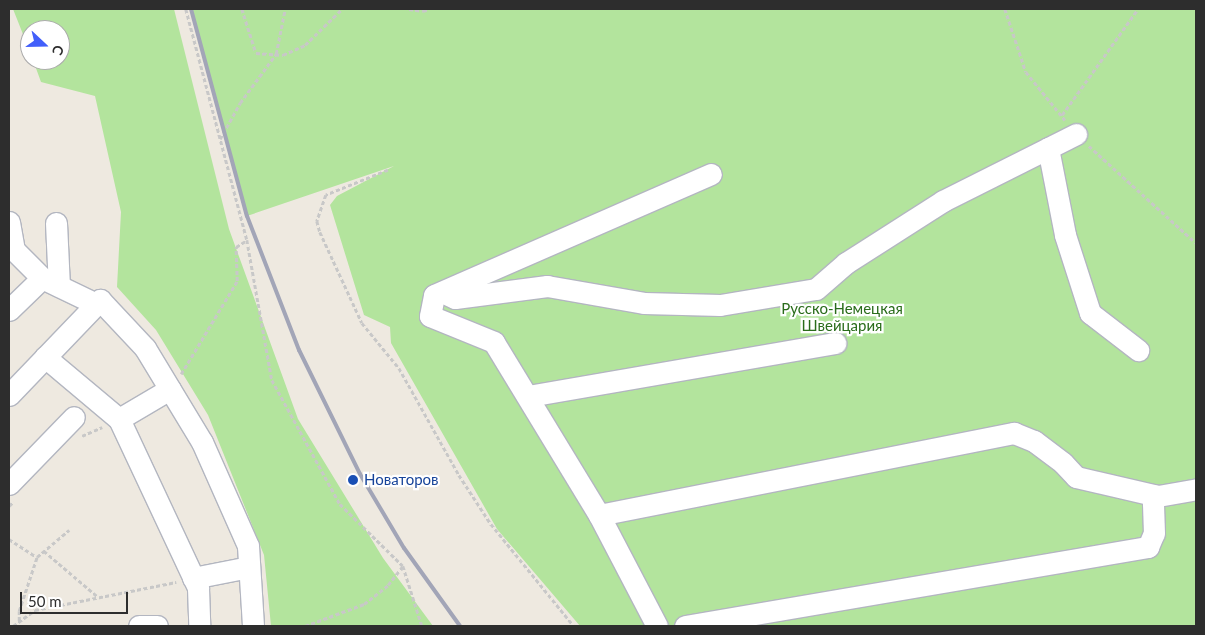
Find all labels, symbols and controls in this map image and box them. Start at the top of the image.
north arrow [20,20,70,70]
text: С [49,43,68,58]
park label: Русско-Немецкая Швейцария [781,299,903,334]
place label: Новаторов [364,471,439,489]
marker: Новаторов [346,473,360,487]
scale bar [22,582,130,614]
text: 50 m [28,592,62,610]

